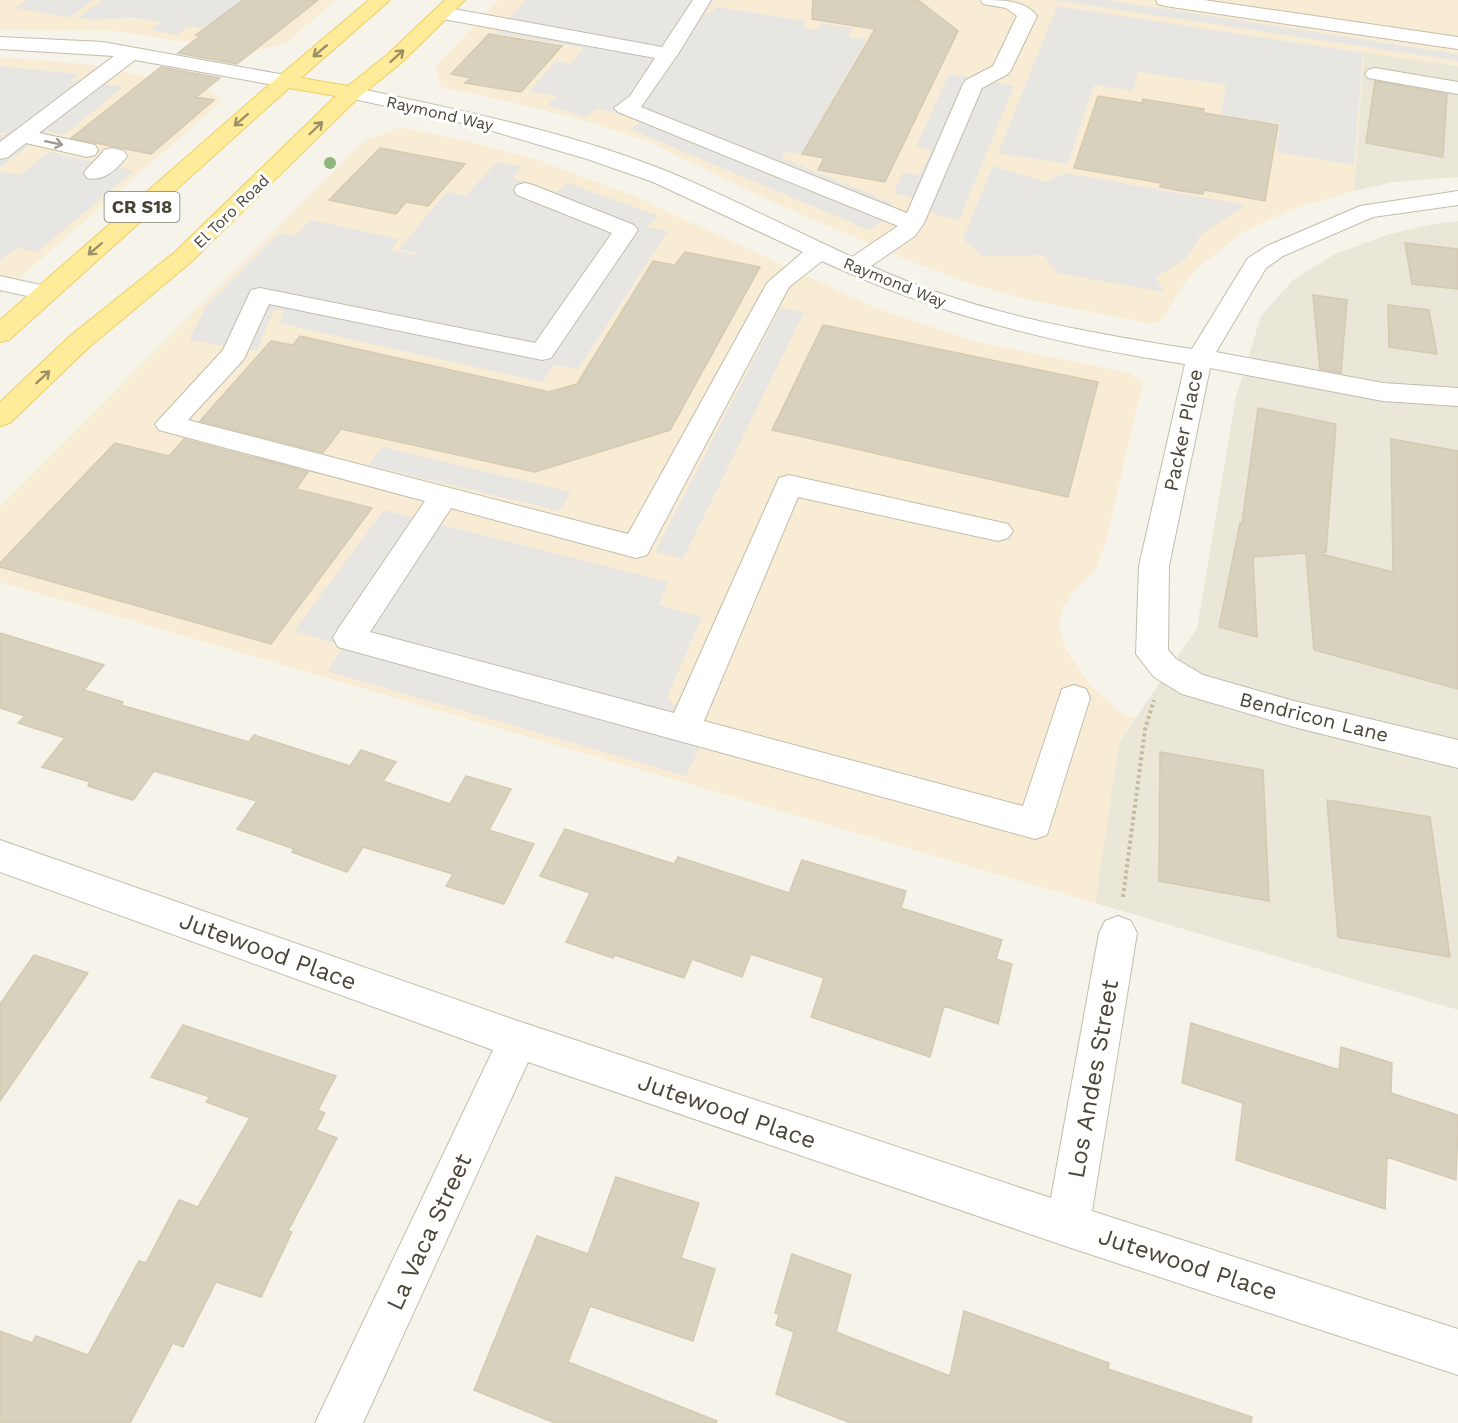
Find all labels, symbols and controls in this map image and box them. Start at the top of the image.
one-way arrow [313,44,328,58]
one-way arrow [389,49,404,63]
street label: Raymond Way [385,92,496,135]
one-way arrow [234,113,249,127]
one-way arrow [308,121,323,136]
one-way arrow [44,137,63,149]
street label: El Toro Road [190,171,273,252]
road number: CR S18 [104,192,180,222]
one-way arrow [88,242,103,256]
street label: Raymond Way [841,253,950,312]
street label: Packer Place [1158,367,1208,493]
one-way arrow [35,370,50,384]
street label: Bendricon Lane [1237,687,1391,747]
street label: Jutewood Place [176,906,360,996]
street label: Los Andes Street [1062,978,1124,1180]
street label: Jutewood Place [634,1067,820,1155]
street label: La Vaca Street [381,1149,477,1315]
street label: Jutewood Place [1095,1222,1281,1306]

